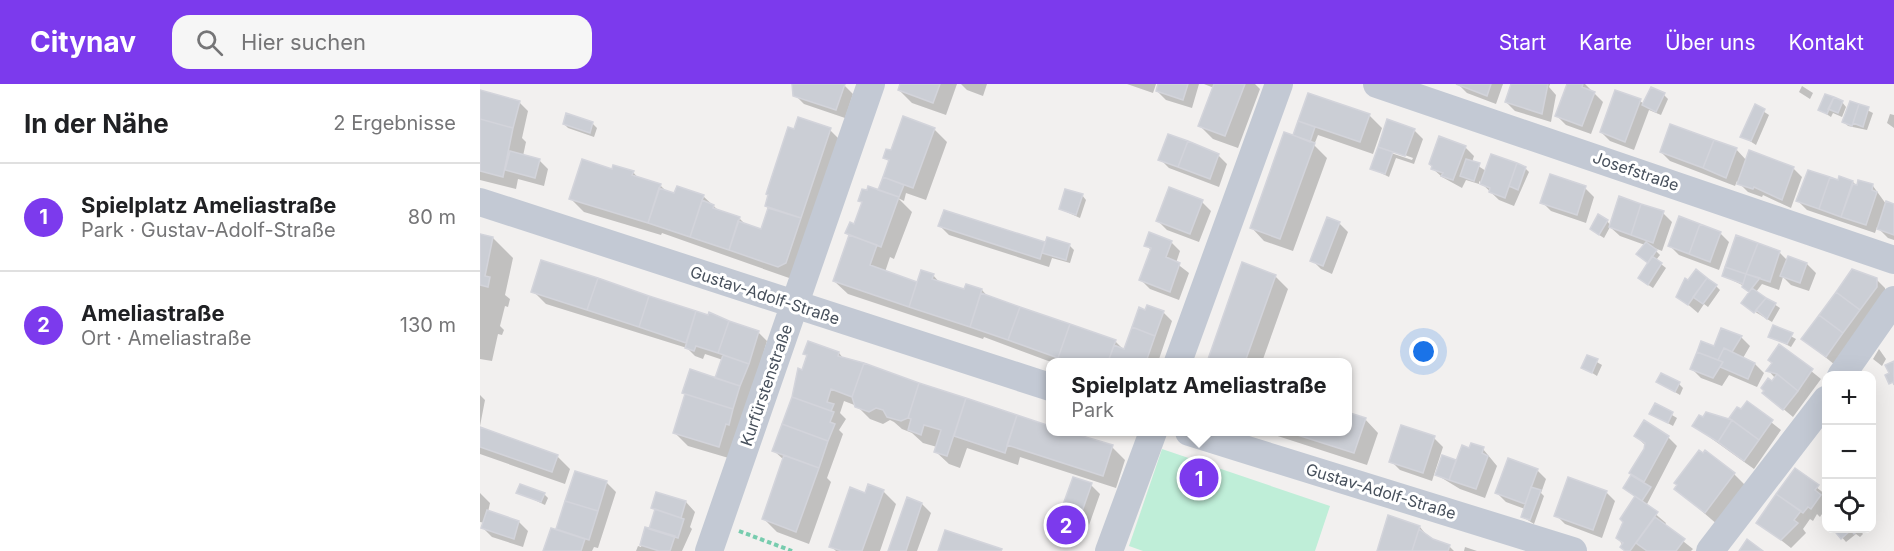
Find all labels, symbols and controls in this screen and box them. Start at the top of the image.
search box [172,15,592,69]
text: Citynav [30,25,136,59]
icon: search [193,26,226,59]
text: Hier suchen [241,29,366,55]
text: Start [1499,30,1546,55]
text: Karte [1579,30,1632,55]
text: Über uns [1665,30,1756,55]
text: Kontakt [1789,30,1864,55]
text: In der Nähe [24,108,169,139]
text: 2 Ergebnisse [333,111,456,135]
street label: Josefstraße [1590,147,1682,195]
text: Spielplatz Ameliastraße [81,192,336,218]
text: 1 [39,205,48,229]
text: 80 m [408,205,456,229]
text: Park · Gustav-Adolf-Straße [81,218,336,242]
street label: Gustav-Adolf-Straße [688,261,842,329]
text: Ameliastraße [81,300,225,326]
text: 2 [37,313,50,337]
text: 130 m [400,313,456,337]
street label: Kurfürstenstraße [736,321,796,449]
text: Ort · Ameliastraße [81,326,251,350]
your location [1409,337,1438,366]
popup [1046,358,1352,436]
map controls [1822,371,1876,533]
button: + [1822,371,1876,425]
text: Spielplatz Ameliastraße [1071,372,1327,398]
text: Park [1071,398,1114,422]
button: − [1822,425,1876,479]
pin: 1 [1180,456,1218,500]
street label: Gustav-Adolf-Straße [1304,459,1458,523]
button: locate [1822,479,1876,533]
pin: 2 [1046,502,1086,548]

